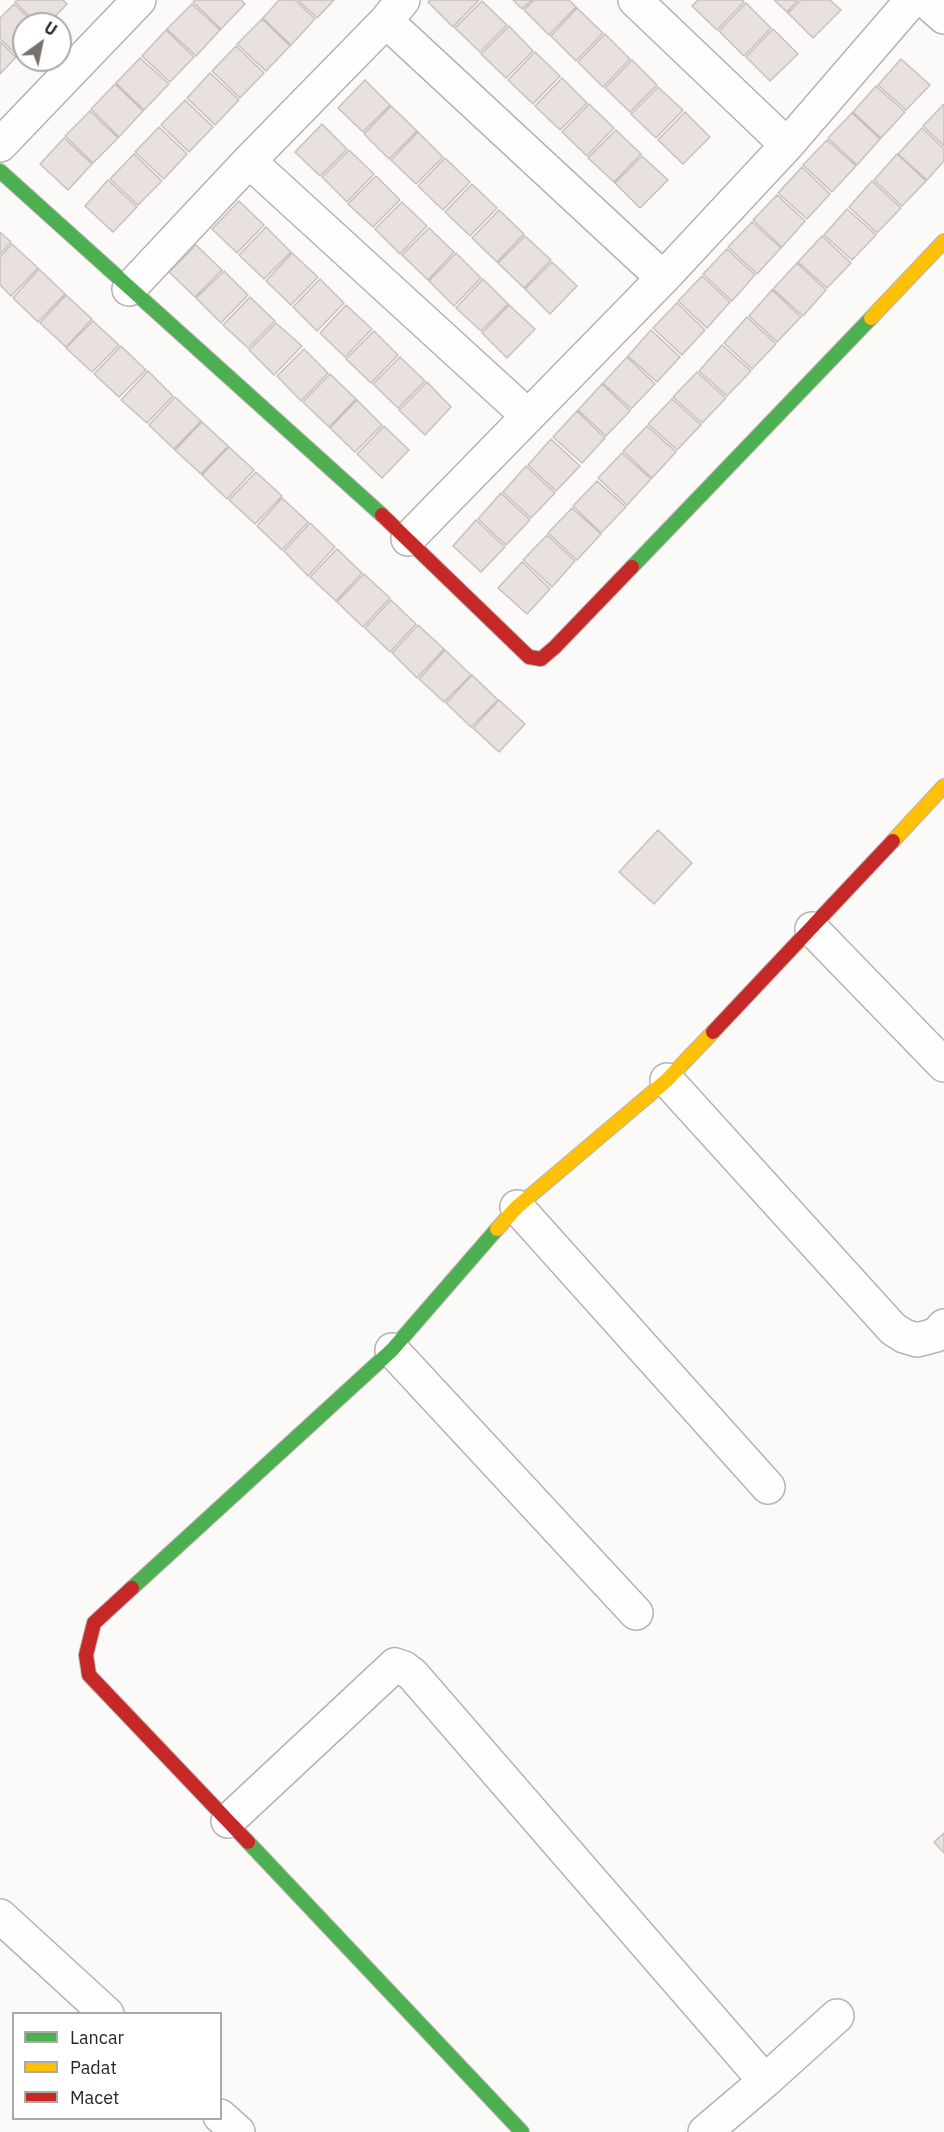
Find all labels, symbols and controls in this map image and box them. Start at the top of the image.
north arrow [12,12,72,72]
text: U [41,17,61,40]
legend [12,2012,222,2120]
text: Lancar [70,2026,124,2049]
text: Padat [70,2056,117,2079]
text: Macet [70,2086,119,2109]

